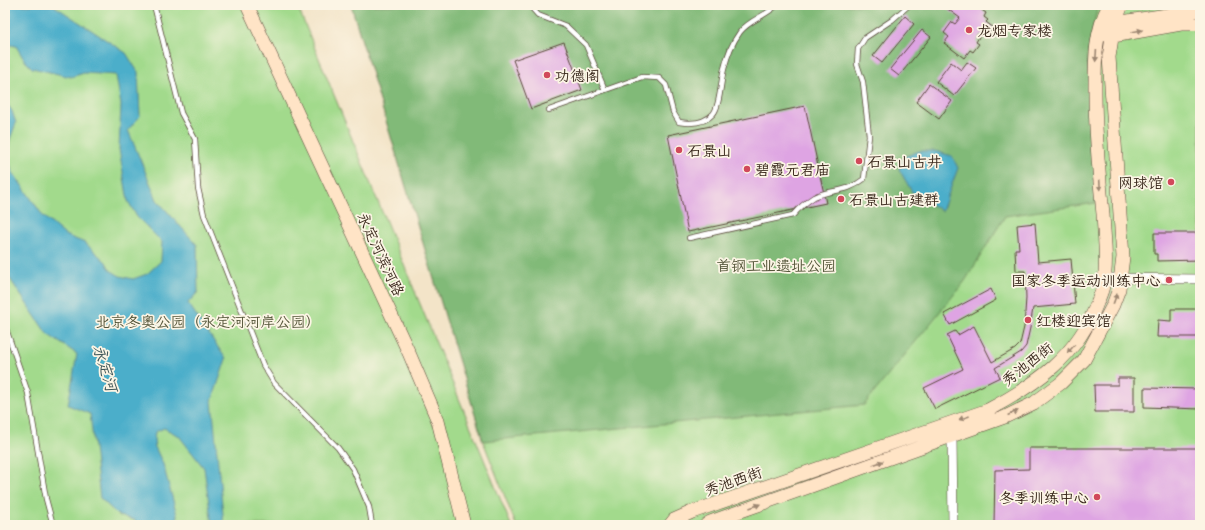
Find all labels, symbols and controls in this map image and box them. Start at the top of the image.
place label: 龙烟专家楼 [977,20,1052,41]
marker: 龙烟专家楼 [964,25,974,35]
one-way arrow [1131,28,1143,34]
one-way arrow [1092,50,1099,62]
place label: 功德阁 [555,65,600,86]
marker: 功德阁 [542,70,552,80]
place label: 石景山 [687,140,732,161]
marker: 石景山 [674,145,684,155]
place label: 石景山古井 [867,151,942,172]
marker: 石景山古井 [854,156,864,166]
place label: 碧霞元君庙 [755,159,830,180]
marker: 碧霞元君庙 [742,164,752,174]
place label: 网球馆 [1118,172,1163,193]
marker: 网球馆 [1166,177,1176,187]
one-way arrow [1097,179,1104,191]
place label: 石景山古建群 [849,189,939,210]
marker: 石景山古建群 [836,194,846,204]
street label: 永定河滨河路 [352,209,410,299]
park label: 首钢工业遗址公园 [716,255,836,276]
place label: 国家冬季运动训练中心 [1011,270,1161,291]
marker: 国家冬季运动训练中心 [1164,275,1174,285]
one-way arrow [1112,293,1118,305]
place label: 红楼迎宾馆 [1036,310,1111,331]
park label: 北京冬奥公园（永定河河岸公园） [95,311,321,332]
marker: 红楼迎宾馆 [1023,315,1033,325]
street label: 秀池西街 [997,337,1057,391]
water label: 永定河 [88,342,124,397]
one-way arrow [1067,344,1076,353]
one-way arrow [1007,410,1019,416]
one-way arrow [957,416,969,422]
one-way arrow [872,459,884,465]
street label: 秀池西街 [701,461,765,501]
place label: 冬季训练中心 [999,487,1089,508]
marker: 冬季训练中心 [1092,492,1102,502]
one-way arrow [750,503,762,509]

